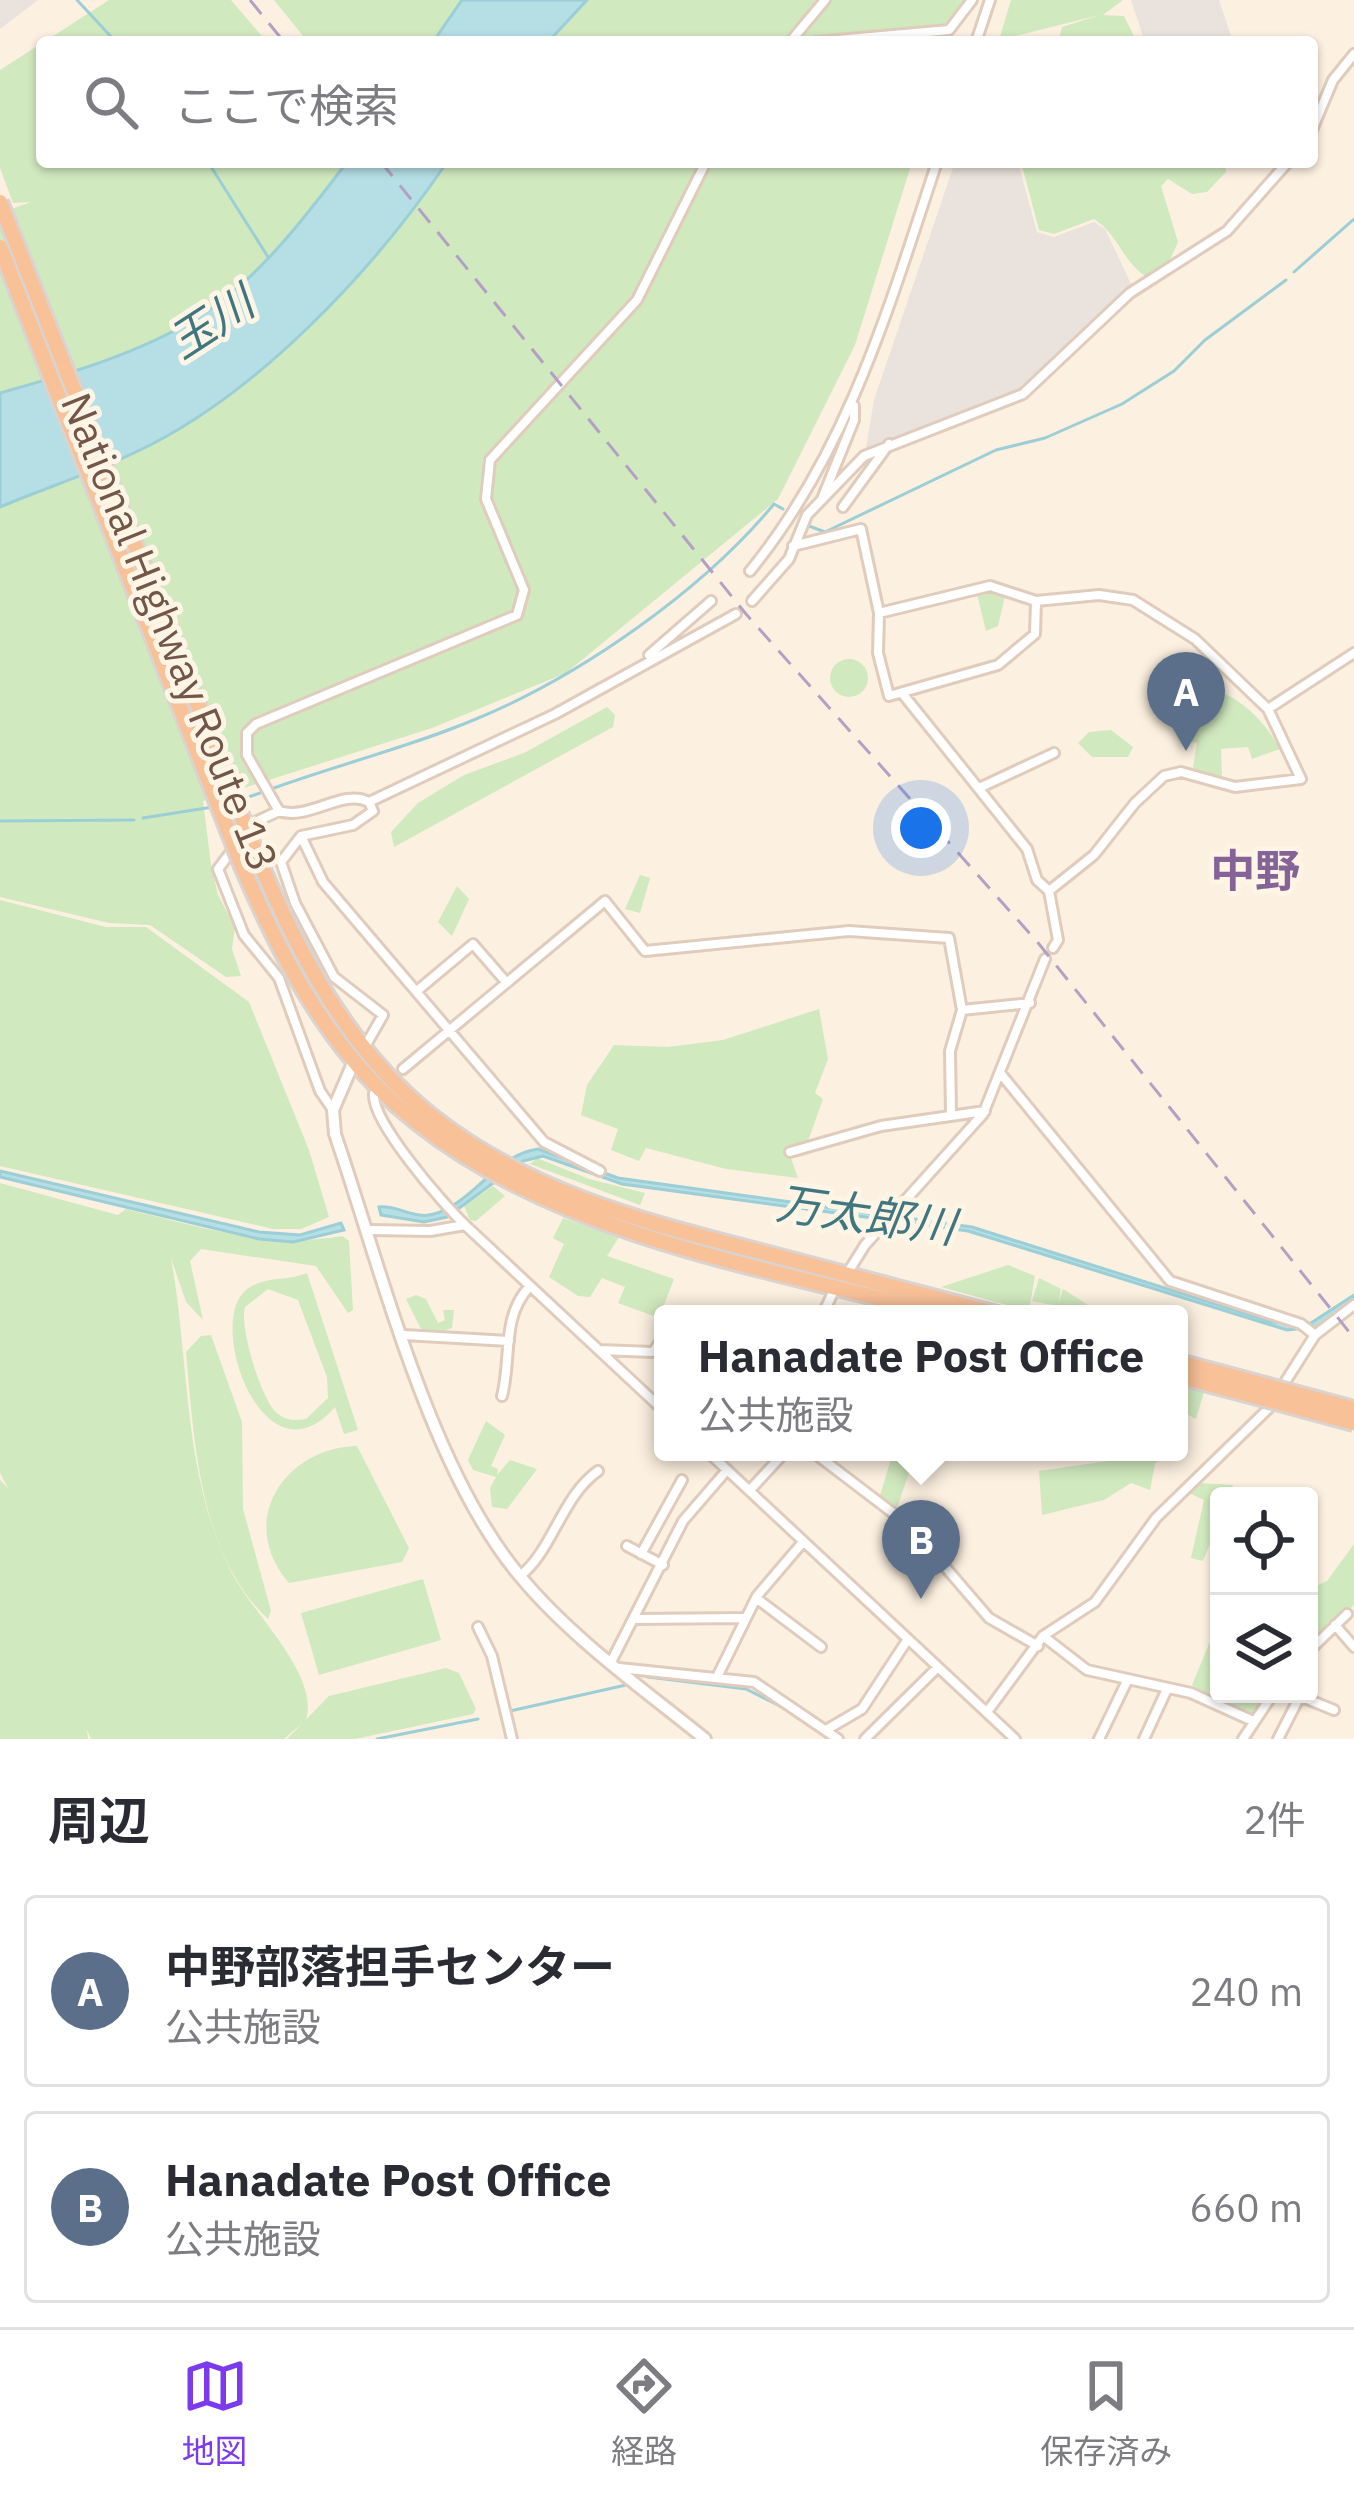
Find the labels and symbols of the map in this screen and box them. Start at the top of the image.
water label: 玉川 [157,270,267,370]
street label: National Highway Route 13 [49,385,292,879]
pin: A [1147,652,1225,751]
your location [891,798,951,858]
district label: 中野 [1210,841,1300,899]
water label: 万太郎川 [773,1173,963,1256]
pin: B [882,1500,960,1599]

